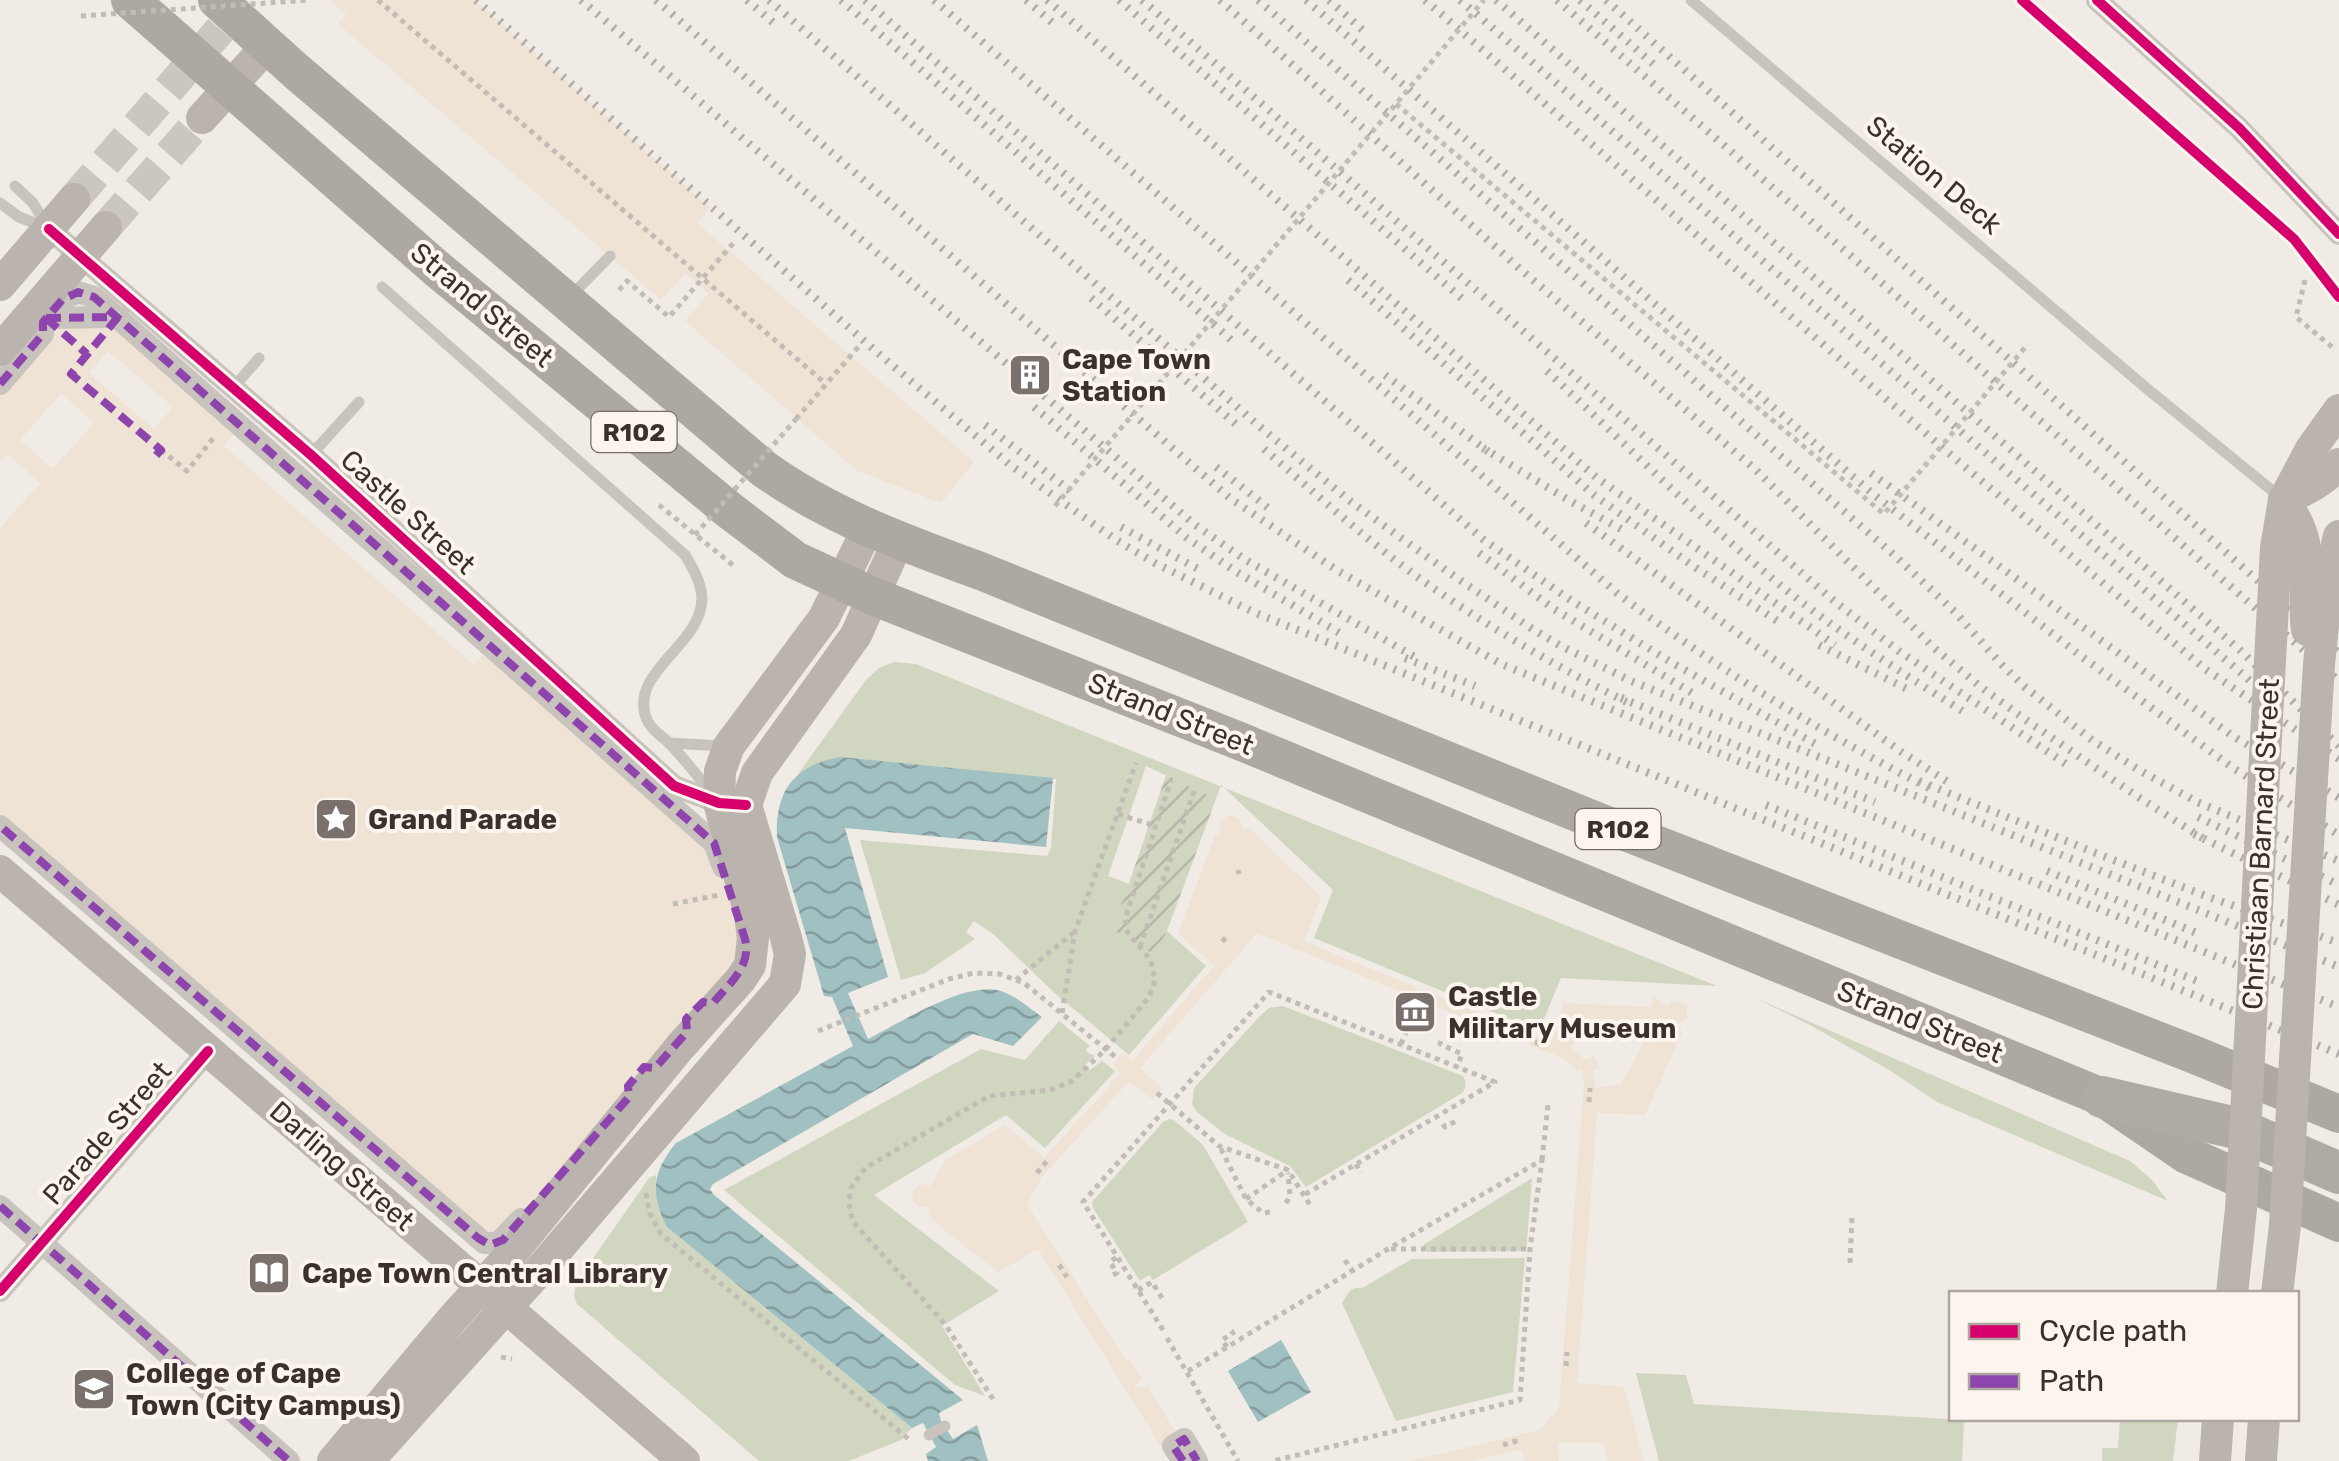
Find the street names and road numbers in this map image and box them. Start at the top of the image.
street label: Station Deck [1860,109,2009,241]
street label: Strand Street [404,236,560,374]
road number: R102 [592,412,676,452]
street label: Castle Street [334,443,482,581]
street label: Strand Street [1083,666,1259,762]
street label: Christiaan Barnard Street [2236,677,2286,1011]
road number: R102 [1576,809,1660,849]
street label: Strand Street [1832,974,2008,1070]
street label: Parade Street [36,1055,178,1211]
street label: Darling Street [263,1094,421,1238]

